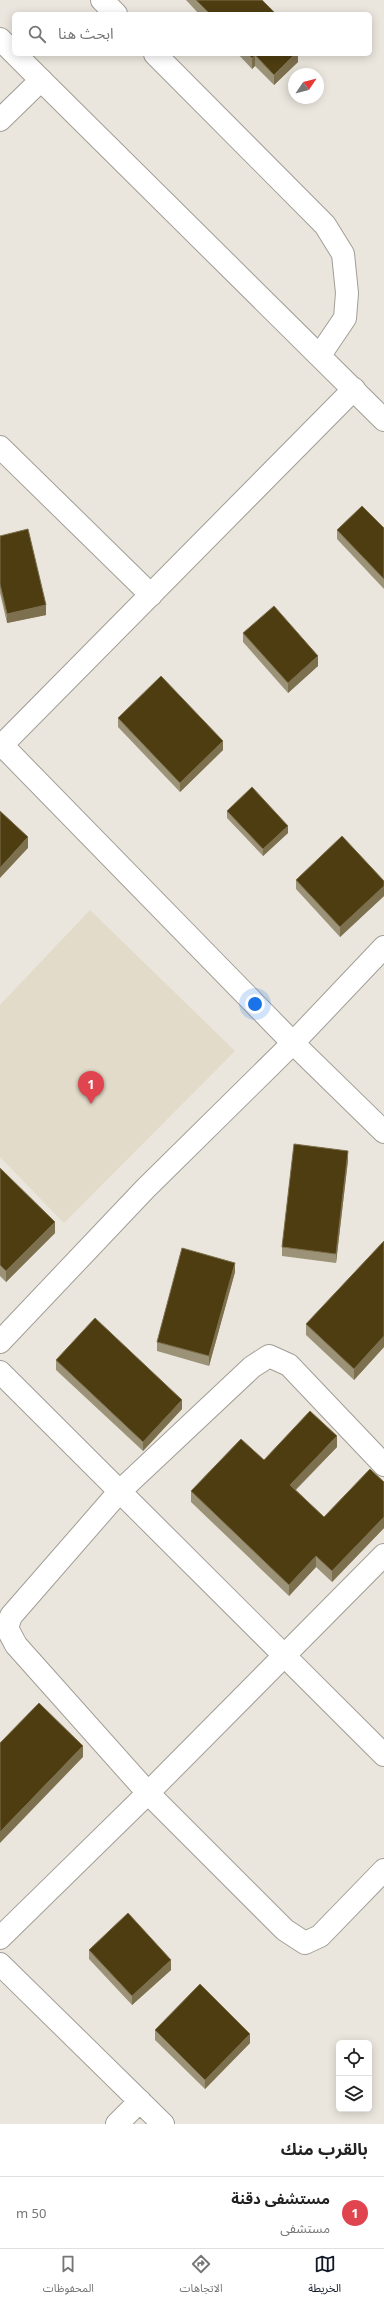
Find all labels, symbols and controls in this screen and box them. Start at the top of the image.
search box [12,12,372,56]
icon: search [26,23,48,45]
text: ابحث هنا [58,23,114,43]
north arrow [288,68,324,104]
your location [245,994,265,1014]
pin: 1 [78,1071,104,1104]
map controls [336,2040,372,2112]
button: locate [336,2040,372,2076]
button: layers [336,2076,372,2112]
text: بالقرب منك [281,2137,368,2160]
text: مستشفى دقنة [231,2188,330,2208]
text: 50 m [16,2204,46,2222]
text: 1 [351,2204,359,2222]
text: مستشفى [280,2219,330,2237]
tab: المحفوظات [43,2253,94,2300]
tab: الاتجاهات [180,2253,223,2300]
tab: الخريطة [308,2253,341,2300]

